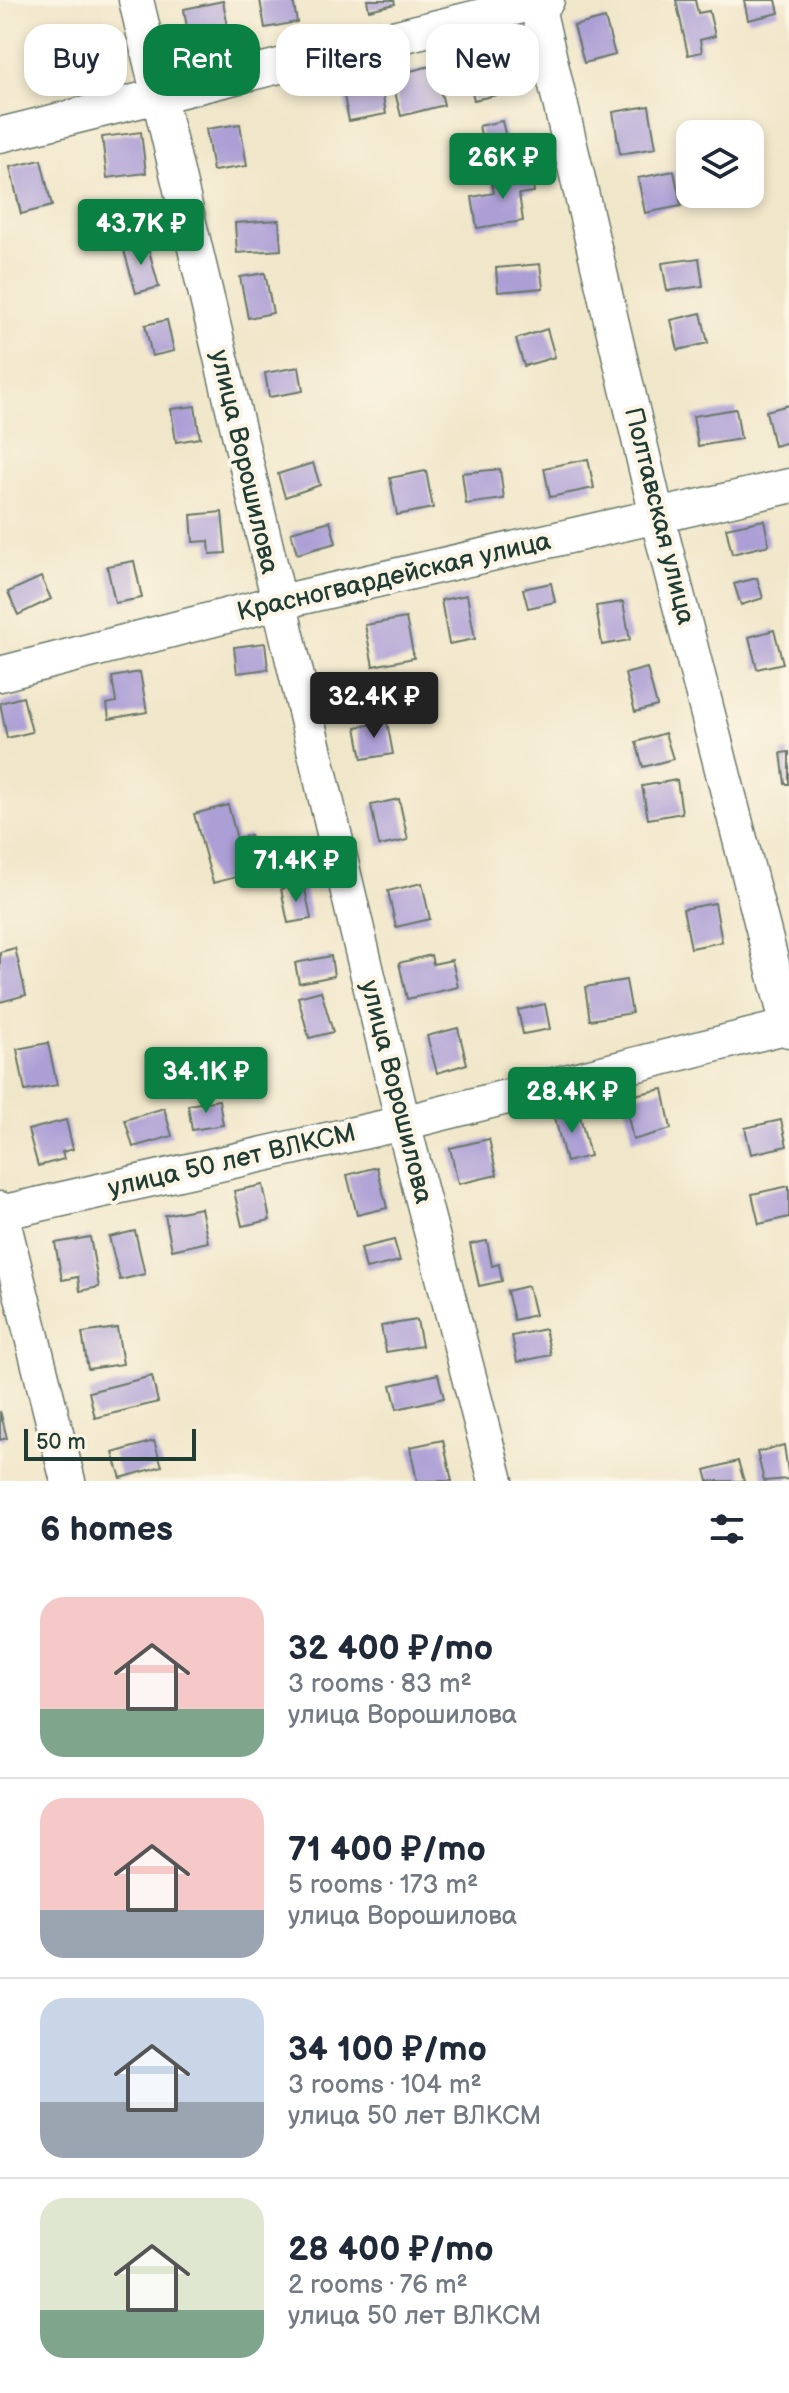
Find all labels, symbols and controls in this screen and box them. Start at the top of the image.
chip: Buy [24,24,127,96]
chip: Rent [143,24,260,96]
chip: Filters [276,24,410,96]
chip: New [426,24,539,96]
map controls [676,120,764,208]
button: layers [676,120,764,208]
pin: 26K ₽ [447,133,559,201]
text: 26K ₽ [467,143,539,174]
pin: 43.7K ₽ [67,199,215,267]
text: 43.7K ₽ [96,209,186,240]
street label: улица Ворошилова [203,347,285,577]
street label: Полтавская улица [617,404,701,628]
street label: Красногвардейская улица [234,526,554,628]
pin: 32.4K ₽ [300,672,448,740]
text: 32.4K ₽ [328,682,420,713]
pin: 71.4K ₽ [222,836,370,904]
text: 71.4K ₽ [253,846,339,877]
street label: улица Ворошилова [353,977,439,1207]
pin: 34.1K ₽ [132,1047,280,1115]
text: 34.1K ₽ [163,1057,250,1088]
pin: 28.4K ₽ [498,1067,646,1135]
text: 28.4K ₽ [526,1077,618,1108]
street label: улица 50 лет ВЛКСМ [105,1117,359,1205]
scale bar [24,1425,196,1461]
text: 50 m [36,1429,86,1456]
icon: filters [705,1507,749,1551]
text: 6 homes [40,1509,173,1550]
text: 32 400 ₽/mo [288,1628,493,1669]
icon: home [104,1629,200,1725]
text: 3 rooms · 83 m² [288,1669,472,1700]
text: улица Ворошилова [288,1700,517,1731]
text: 71 400 ₽/mo [288,1829,486,1870]
icon: home [104,1830,200,1926]
text: 5 rooms · 173 m² [288,1870,478,1901]
text: улица Ворошилова [288,1901,517,1932]
text: 34 100 ₽/mo [288,2029,487,2070]
icon: home [104,2030,200,2126]
text: 3 rooms · 104 m² [288,2070,482,2101]
text: улица 50 лет ВЛКСМ [288,2101,541,2132]
text: 28 400 ₽/mo [288,2229,494,2270]
icon: home [104,2230,200,2326]
text: 2 rooms · 76 m² [288,2270,468,2301]
text: улица 50 лет ВЛКСМ [288,2301,541,2332]

